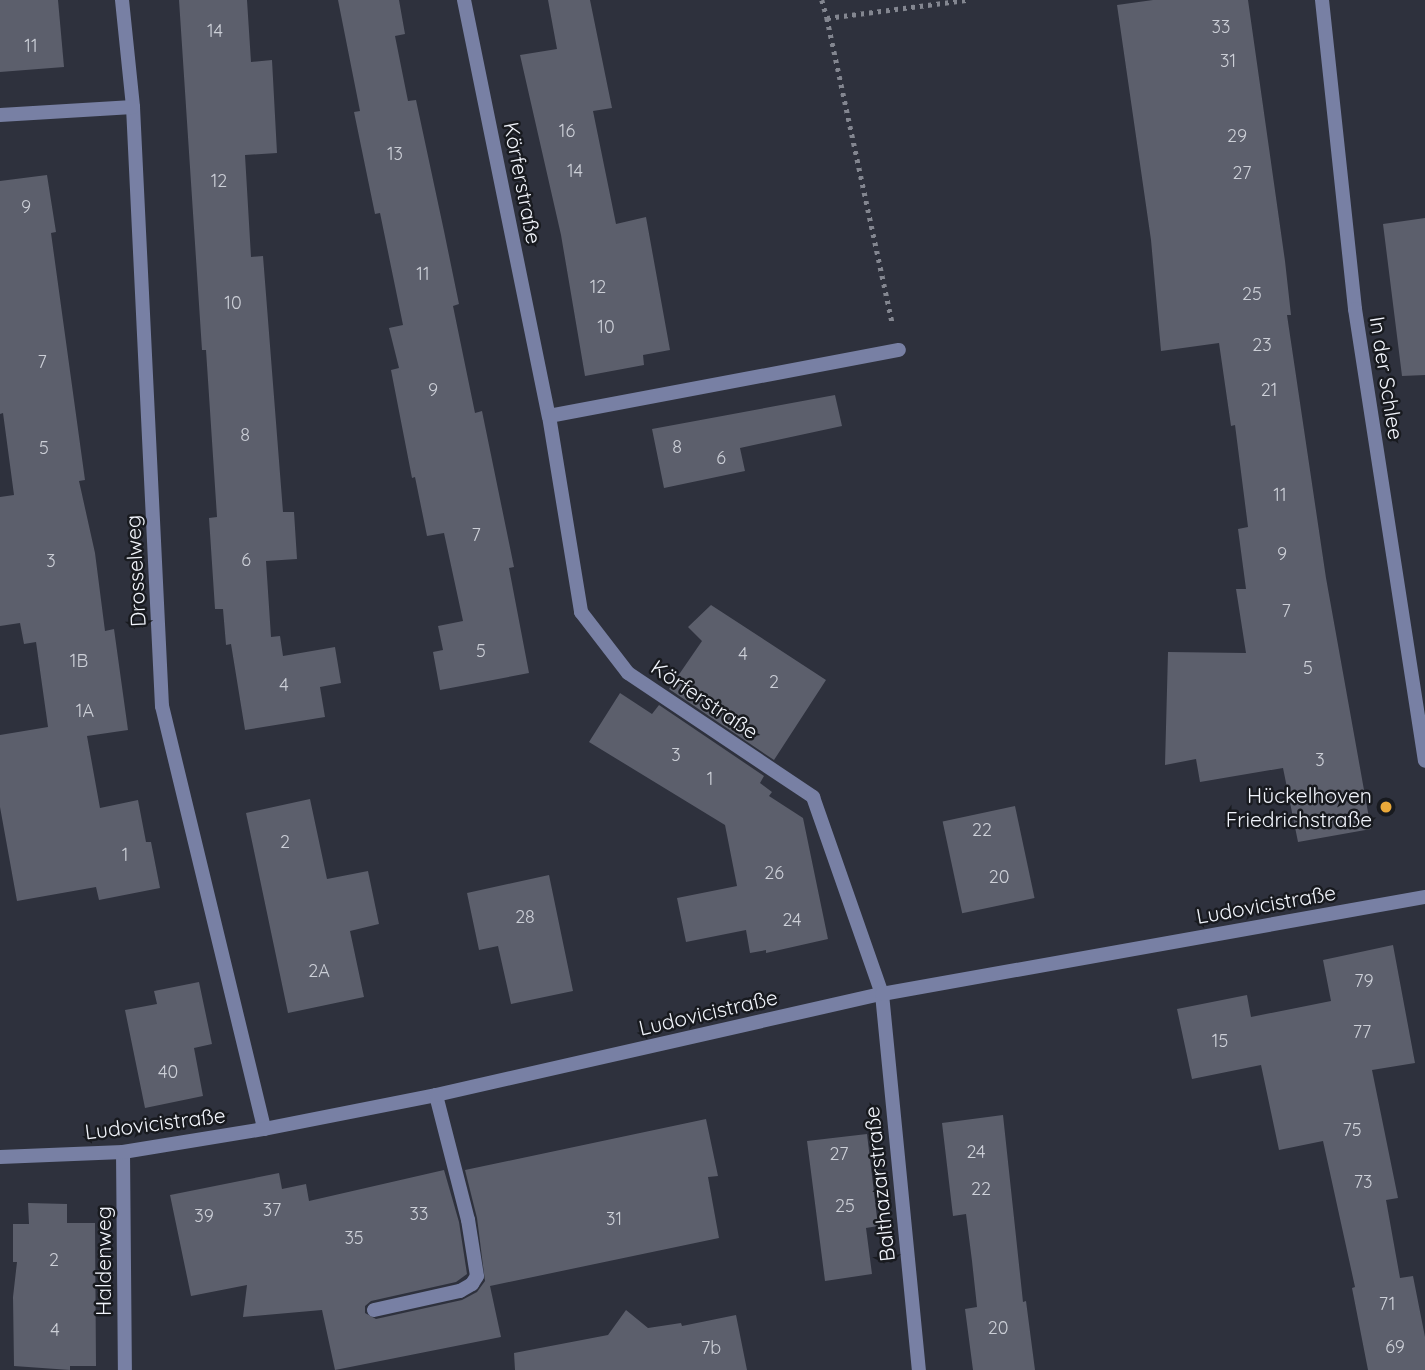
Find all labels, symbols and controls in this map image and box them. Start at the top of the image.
house number: 33 [1212,16,1230,38]
house number: 14 [207,20,223,42]
house number: 11 [24,35,38,57]
house number: 31 [1220,50,1236,72]
street label: Körferstraße [499,120,547,246]
house number: 16 [559,120,575,142]
house number: 29 [1227,125,1247,147]
house number: 13 [387,143,403,165]
house number: 14 [567,160,583,182]
house number: 27 [1233,162,1251,184]
house number: 12 [211,170,227,192]
house number: 9 [21,196,31,218]
house number: 11 [416,263,430,285]
house number: 12 [590,276,606,298]
house number: 25 [1242,283,1262,305]
house number: 10 [224,292,242,314]
street label: In der Schlee [1365,315,1409,441]
house number: 10 [597,316,615,338]
house number: 23 [1252,334,1272,356]
house number: 7 [37,351,47,373]
house number: 9 [428,379,438,401]
house number: 21 [1261,379,1277,401]
house number: 8 [240,424,250,446]
house number: 8 [672,436,682,458]
house number: 5 [39,437,49,459]
house number: 6 [716,447,726,469]
house number: 11 [1273,484,1287,506]
street label: Drosselweg [119,514,151,628]
house number: 7 [471,524,481,546]
house number: 9 [1277,543,1287,565]
house number: 6 [241,549,251,571]
house number: 3 [46,550,56,572]
house number: 7 [1281,600,1291,622]
house number: 5 [476,640,486,662]
house number: 4 [738,643,748,665]
house number: 1B [70,650,88,672]
street label: Körferstraße [647,654,763,744]
house number: 5 [1303,657,1313,679]
house number: 2 [769,671,779,693]
house number: 4 [279,674,289,696]
house number: 1A [76,700,94,722]
house number: 3 [671,744,681,766]
house number: 3 [1315,749,1325,771]
house number: 1 [707,768,713,790]
place label: Hückelhoven Friedrichstraße [1226,782,1372,832]
marker: Hückelhoven Friedrichstraße [1378,799,1394,815]
house number: 22 [972,819,992,841]
house number: 2 [280,831,290,853]
house number: 1 [122,844,128,866]
house number: 26 [764,862,784,884]
house number: 20 [989,866,1009,888]
street label: Ludovicistraße [1194,879,1338,929]
house number: 28 [515,906,535,928]
house number: 24 [782,909,802,931]
house number: 2A [308,960,330,982]
house number: 79 [1354,970,1374,992]
street label: Ludovicistraße [636,984,780,1040]
house number: 77 [1353,1021,1371,1043]
house number: 15 [1212,1030,1228,1052]
house number: 40 [158,1061,178,1083]
street label: Ludovicistraße [83,1102,227,1144]
street label: Balthazarstraße [858,1105,900,1263]
house number: 75 [1342,1119,1362,1141]
house number: 24 [966,1141,986,1163]
house number: 27 [830,1143,848,1165]
house number: 73 [1354,1171,1372,1193]
house number: 22 [971,1178,991,1200]
house number: 25 [835,1195,855,1217]
house number: 37 [263,1199,281,1221]
house number: 33 [410,1203,428,1225]
house number: 39 [194,1205,214,1227]
street label: Haldenweg [90,1206,116,1316]
house number: 31 [606,1208,622,1230]
house number: 35 [344,1227,364,1249]
house number: 2 [49,1249,59,1271]
house number: 71 [1379,1293,1395,1315]
house number: 20 [988,1317,1008,1339]
house number: 4 [50,1319,60,1341]
house number: 69 [1385,1336,1405,1358]
house number: 7b [701,1337,721,1359]

